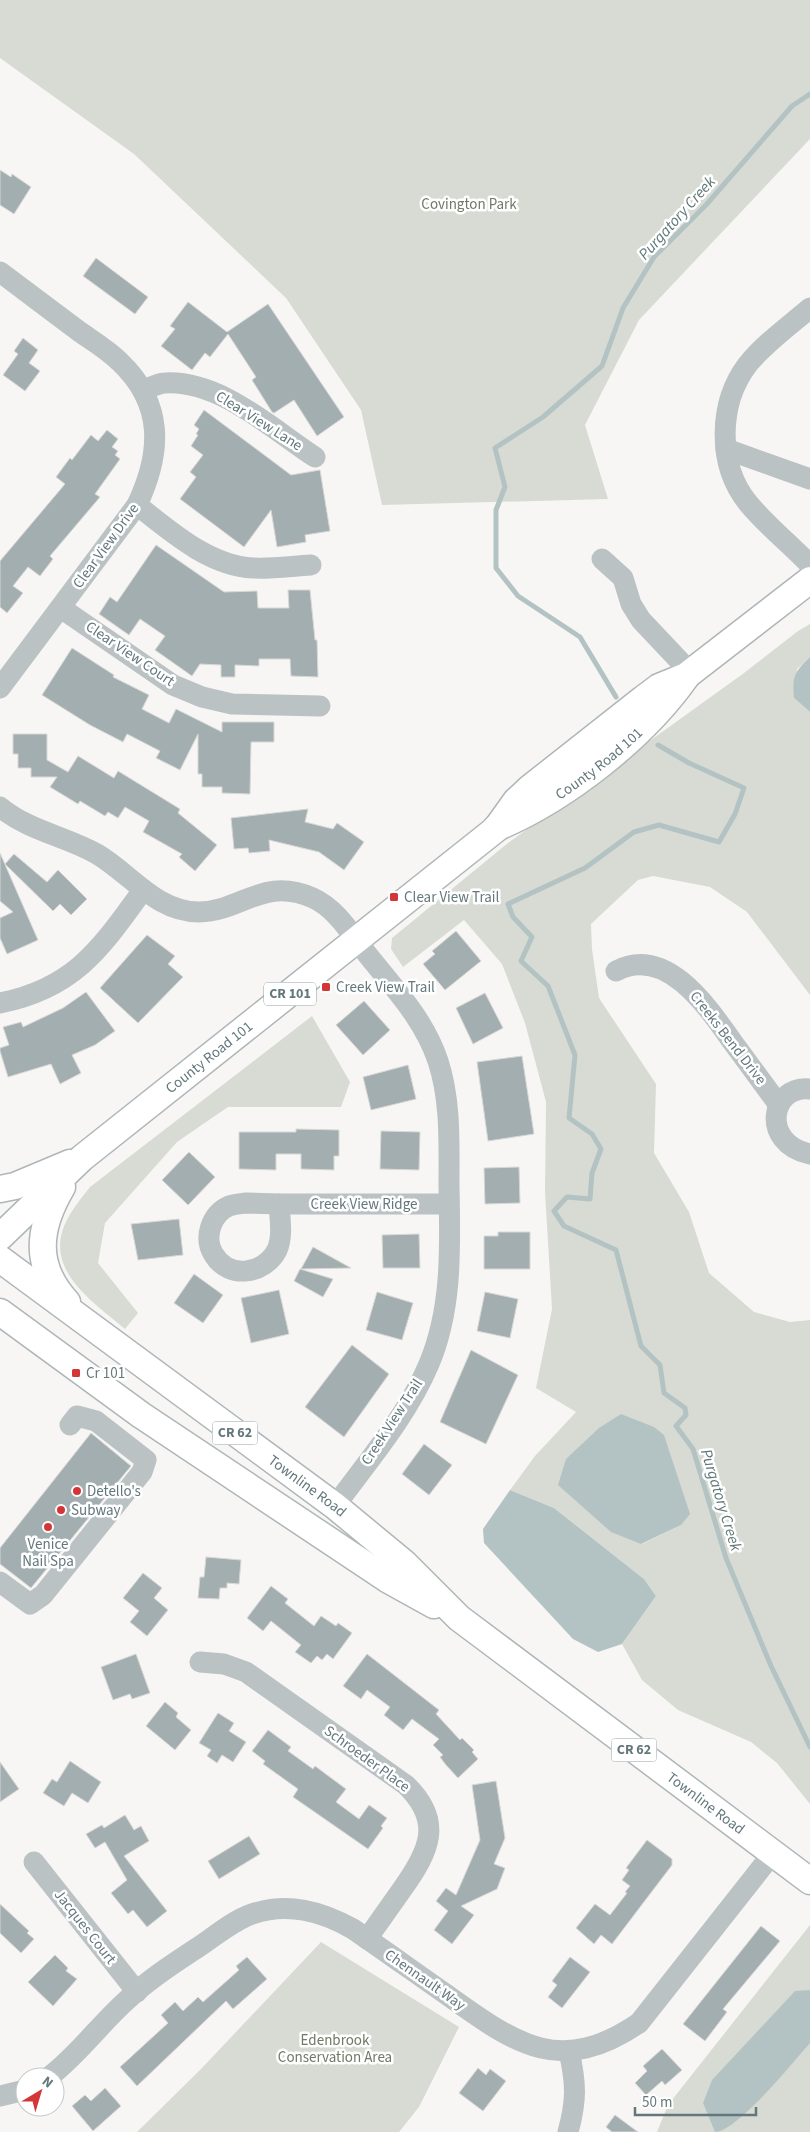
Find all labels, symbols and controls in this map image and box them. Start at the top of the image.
water label: Purgatory Creek [633,171,721,265]
park label: Covington Park [421,194,517,215]
street label: Clear View Lane [212,386,306,456]
street label: Clear View Drive [68,499,144,593]
street label: Clear View Court [81,616,179,692]
street label: County Road 101 [551,723,647,805]
place label: Clear View Trail [404,887,500,908]
marker: Clear View Trail [388,891,400,903]
place label: Creek View Trail [336,977,435,998]
marker: Creek View Trail [320,981,332,993]
road number: CR 101 [264,982,316,1006]
street label: Creeks Bend Drive [685,987,771,1089]
street label: County Road 101 [161,1016,257,1098]
street label: Creek View Ridge [311,1194,418,1215]
place label: Cr 101 [86,1363,125,1384]
marker: Cr 101 [70,1367,82,1379]
street label: Creek View Trail [356,1375,428,1469]
road number: CR 62 [212,1422,258,1445]
water label: Purgatory Creek [695,1446,747,1554]
street label: Townline Road [264,1450,351,1522]
place label: Detello's [87,1481,141,1502]
marker: Detello's [71,1485,83,1497]
place label: Subway [71,1500,121,1521]
marker: Subway [55,1504,67,1516]
marker: Venice Nail Spa [42,1521,54,1533]
place label: Venice Nail Spa [22,1534,74,1572]
street label: Schroeder Place [320,1721,414,1797]
road number: CR 62 [612,1738,656,1762]
street label: Townline Road [663,1767,749,1839]
street label: Jacques Court [49,1885,121,1969]
street label: Chennault Way [380,1944,470,2016]
park label: Edenbrook Conservation Area [278,2030,392,2068]
north arrow [15,2067,65,2117]
text: N [38,2072,57,2093]
scale bar [635,2084,756,2116]
text: 50 m [642,2092,672,2113]

